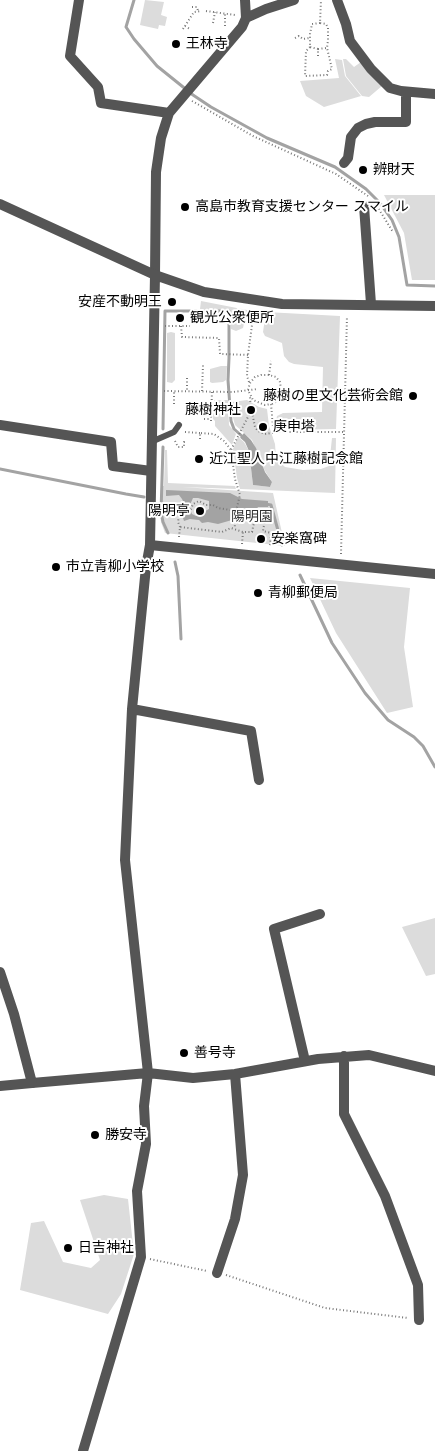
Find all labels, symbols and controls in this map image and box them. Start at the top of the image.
place label: 王林寺 [186,36,228,52]
marker: 王林寺 [170,38,182,50]
place label: 辨財天 [373,162,415,178]
marker: 辨財天 [357,164,369,176]
place label: 高島市教育支援センター スマイル [195,199,409,215]
marker: 高島市教育支援センター スマイル [179,201,191,213]
place label: 安産不動明王 [78,294,162,310]
marker: 安産不動明王 [166,296,178,308]
place label: 観光公衆便所 [190,310,274,326]
marker: 観光公衆便所 [174,312,186,324]
place label: 藤樹の里文化芸術会館 [263,388,403,404]
marker: 藤樹の里文化芸術会館 [407,390,419,402]
place label: 藤樹神社 [185,402,241,418]
marker: 藤樹神社 [245,404,257,416]
place label: 庚申塔 [273,419,315,435]
marker: 庚申塔 [257,421,269,433]
place label: 近江聖人中江藤樹記念館 [209,451,363,467]
marker: 近江聖人中江藤樹記念館 [193,453,205,465]
place label: 陽明亭 [148,503,190,519]
marker: 陽明亭 [194,505,206,517]
park label: 陽明園 [231,509,273,525]
place label: 安楽窩碑 [271,531,327,547]
marker: 安楽窩碑 [255,533,267,545]
place label: 市立青柳小学校 [66,559,164,575]
marker: 市立青柳小学校 [50,561,62,573]
place label: 青柳郵便局 [268,585,338,601]
marker: 青柳郵便局 [252,587,264,599]
place label: 善号寺 [194,1045,236,1061]
marker: 善号寺 [178,1047,190,1059]
place label: 勝安寺 [105,1127,147,1143]
marker: 勝安寺 [89,1129,101,1141]
place label: 日吉神社 [78,1240,134,1256]
marker: 日吉神社 [62,1242,74,1254]

